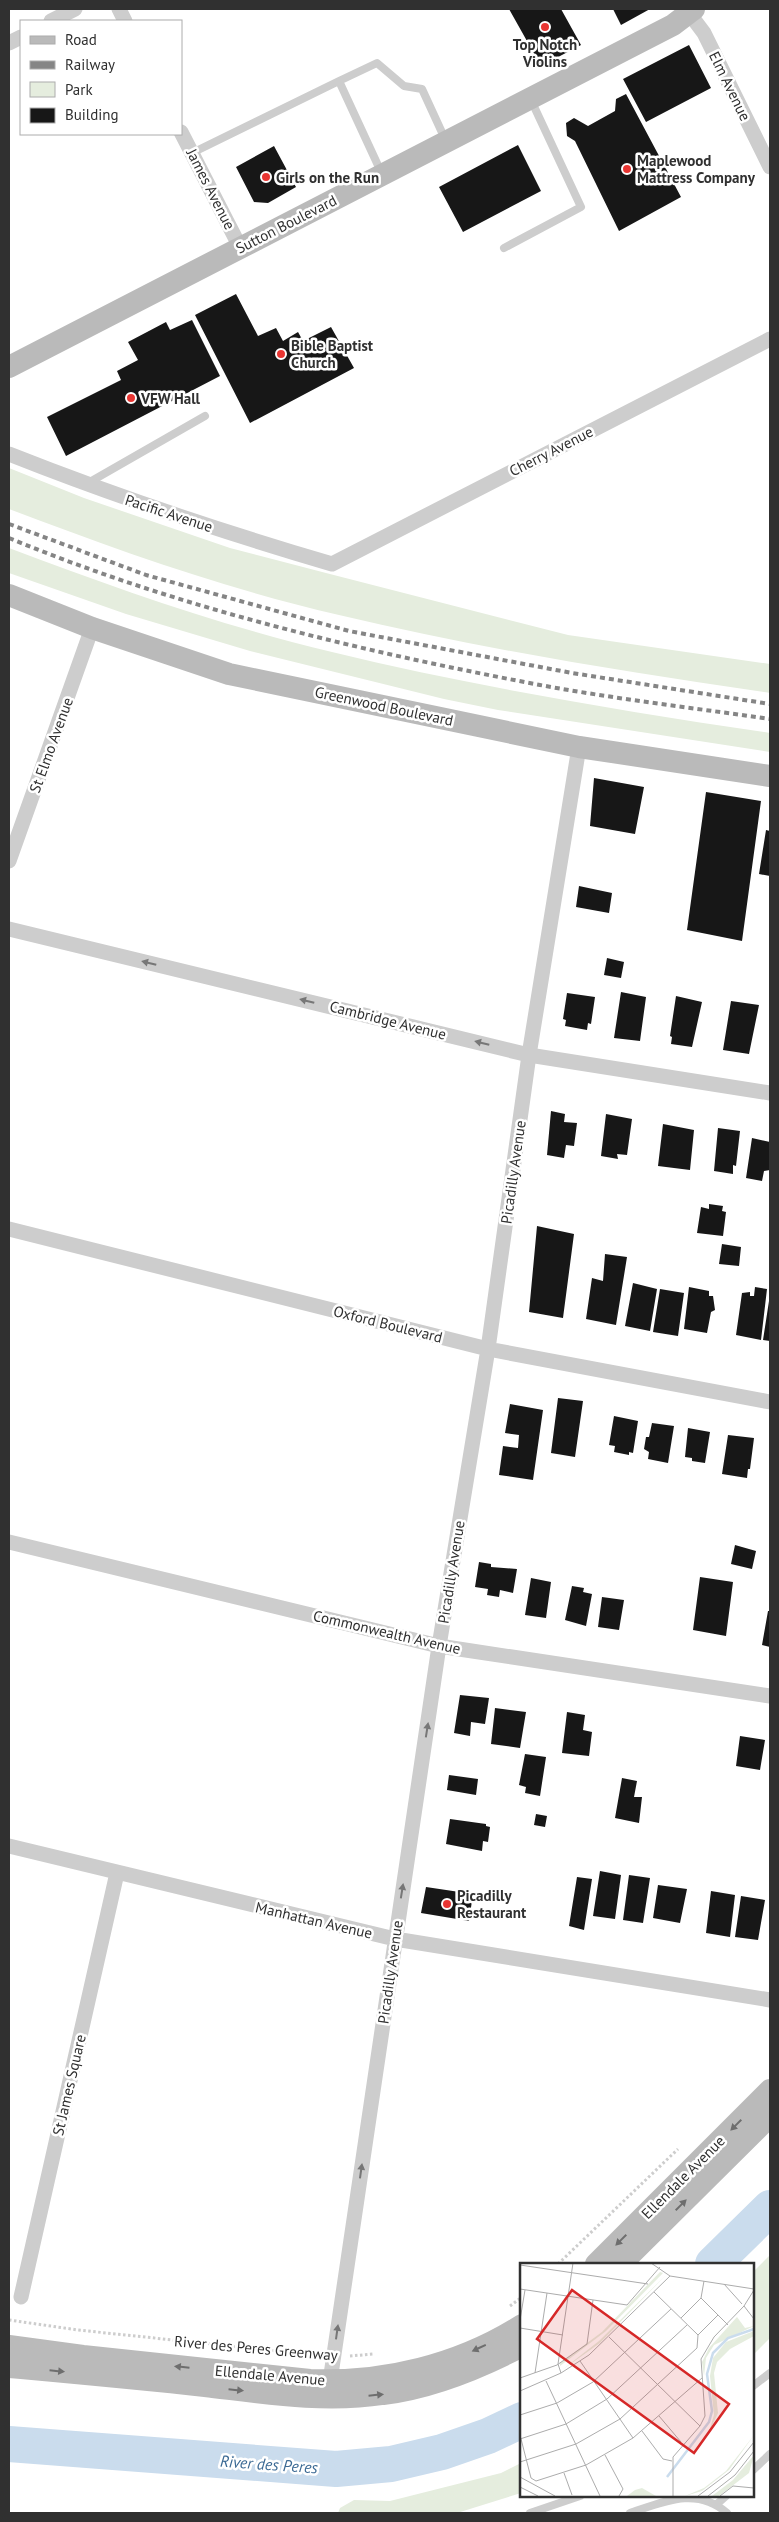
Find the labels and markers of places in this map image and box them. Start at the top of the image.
marker: Top Notch Violins [539,21,551,33]
place label: Top Notch Violins [513,35,577,71]
place label: Maplewood Mattress Company [637,151,756,187]
marker: Maplewood Mattress Company [621,163,633,175]
place label: Girls on the Run [276,168,379,187]
marker: Girls on the Run [260,171,272,183]
place label: Bible Baptist Church [291,336,374,372]
marker: Bible Baptist Church [275,348,287,360]
place label: VFW Hall [140,389,201,408]
marker: VFW Hall [125,392,137,404]
place label: Picadilly Restaurant [457,1886,527,1922]
marker: Picadilly Restaurant [441,1898,453,1910]

